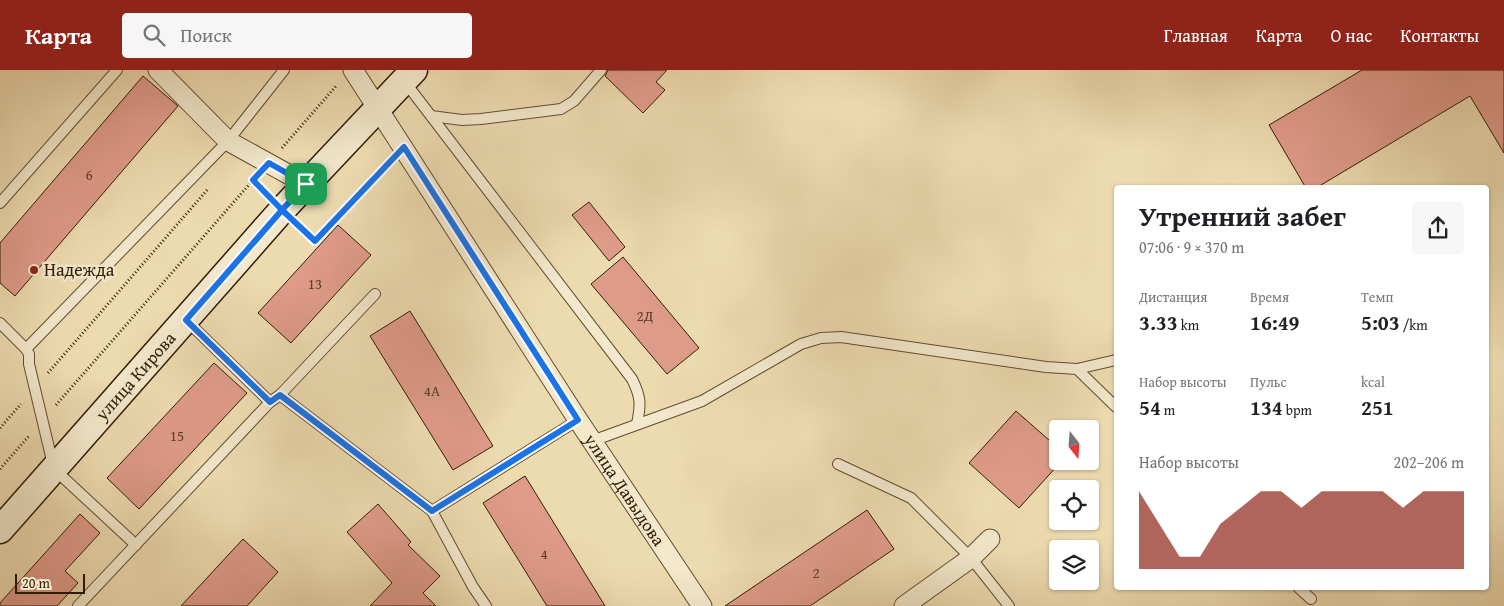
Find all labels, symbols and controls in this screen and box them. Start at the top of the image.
search box [122,13,472,58]
text: Карта [25,18,92,53]
icon: search [140,21,168,49]
text: Поиск [180,21,232,49]
text: Главная [1164,22,1228,49]
text: Карта [1256,22,1302,49]
text: О нас [1330,22,1372,49]
text: Контакты [1400,22,1479,49]
pin [285,163,327,205]
house number: 6 [85,164,93,185]
icon: arrive [292,170,320,198]
text: Утренний забег [1139,195,1346,236]
button: share [1412,202,1464,254]
text: 07:06 · 9 × 370 m [1139,235,1244,259]
place label: Надежда [44,256,115,283]
marker: Надежда [28,264,40,276]
house number: 13 [308,273,322,294]
text: Дистанция [1139,287,1207,307]
text: Время [1250,287,1289,307]
text: Темп [1361,287,1393,307]
house number: 2Д [637,305,654,326]
text: 3.33 [1139,307,1178,338]
text: 16:49 [1250,307,1299,338]
text: 5:03 [1361,307,1400,338]
text: km [1178,315,1199,335]
text: /km [1400,315,1428,335]
street label: улица Кирова [88,325,182,427]
text: Набор высоты [1139,372,1226,392]
text: Пульс [1250,372,1287,392]
text: kcal [1361,372,1385,392]
house number: 4А [424,380,440,401]
text: 54 [1139,392,1161,423]
text: 134 [1250,392,1283,423]
text: 251 [1361,392,1394,423]
text: m [1161,400,1175,420]
text: bpm [1283,400,1312,420]
north arrow [1049,420,1099,470]
map controls [1049,420,1099,590]
house number: 15 [170,425,184,446]
street label: улица Давыдова [577,427,673,552]
text: Набор высоты [1139,450,1239,474]
text: 202–206 m [1394,450,1464,474]
button: locate [1049,480,1099,530]
button: layers [1049,540,1099,590]
house number: 4 [540,543,548,564]
house number: 2 [812,562,820,583]
scale bar [15,571,85,594]
text: 20 m [22,573,50,593]

